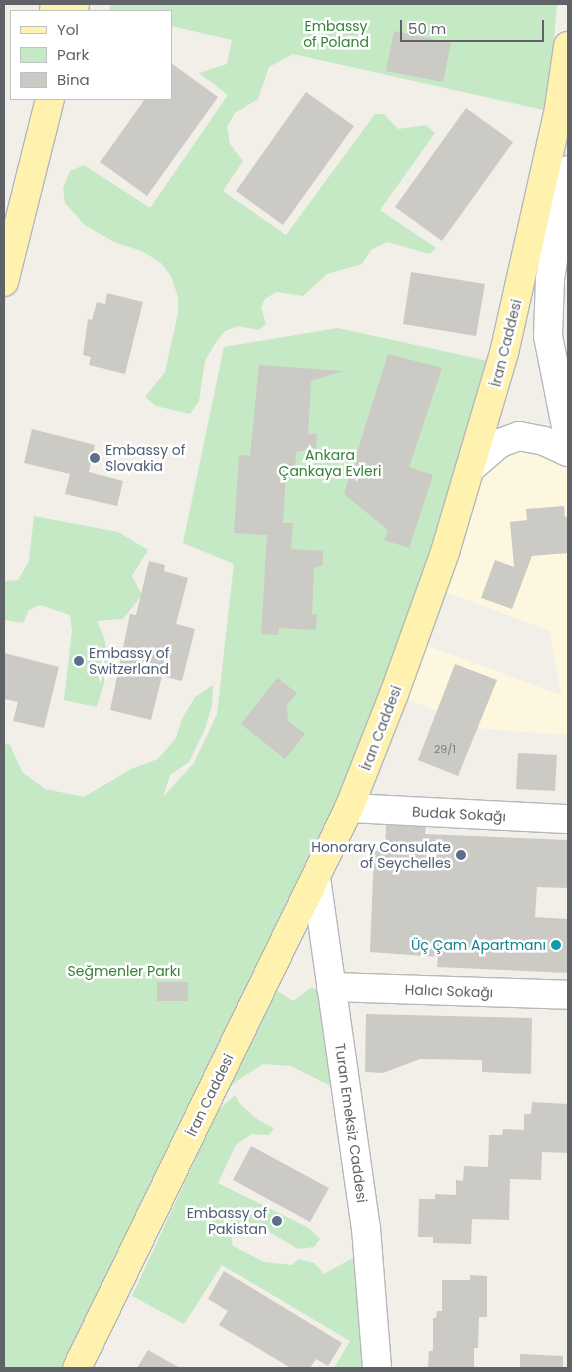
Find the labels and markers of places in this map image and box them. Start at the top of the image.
place label: Embassy of Slovakia [105,442,185,474]
marker: Embassy of Slovakia [89,452,101,464]
place label: Embassy of Switzerland [89,645,169,678]
marker: Embassy of Switzerland [73,655,85,667]
place label: Honorary Consulate of Seychelles [311,839,451,872]
marker: Honorary Consulate of Seychelles [455,849,467,861]
place label: Üç Çam Apartmanı [411,937,546,953]
marker: Üç Çam Apartmanı [550,939,562,951]
place label: Embassy of Pakistan [187,1205,267,1238]
marker: Embassy of Pakistan [271,1215,283,1227]

